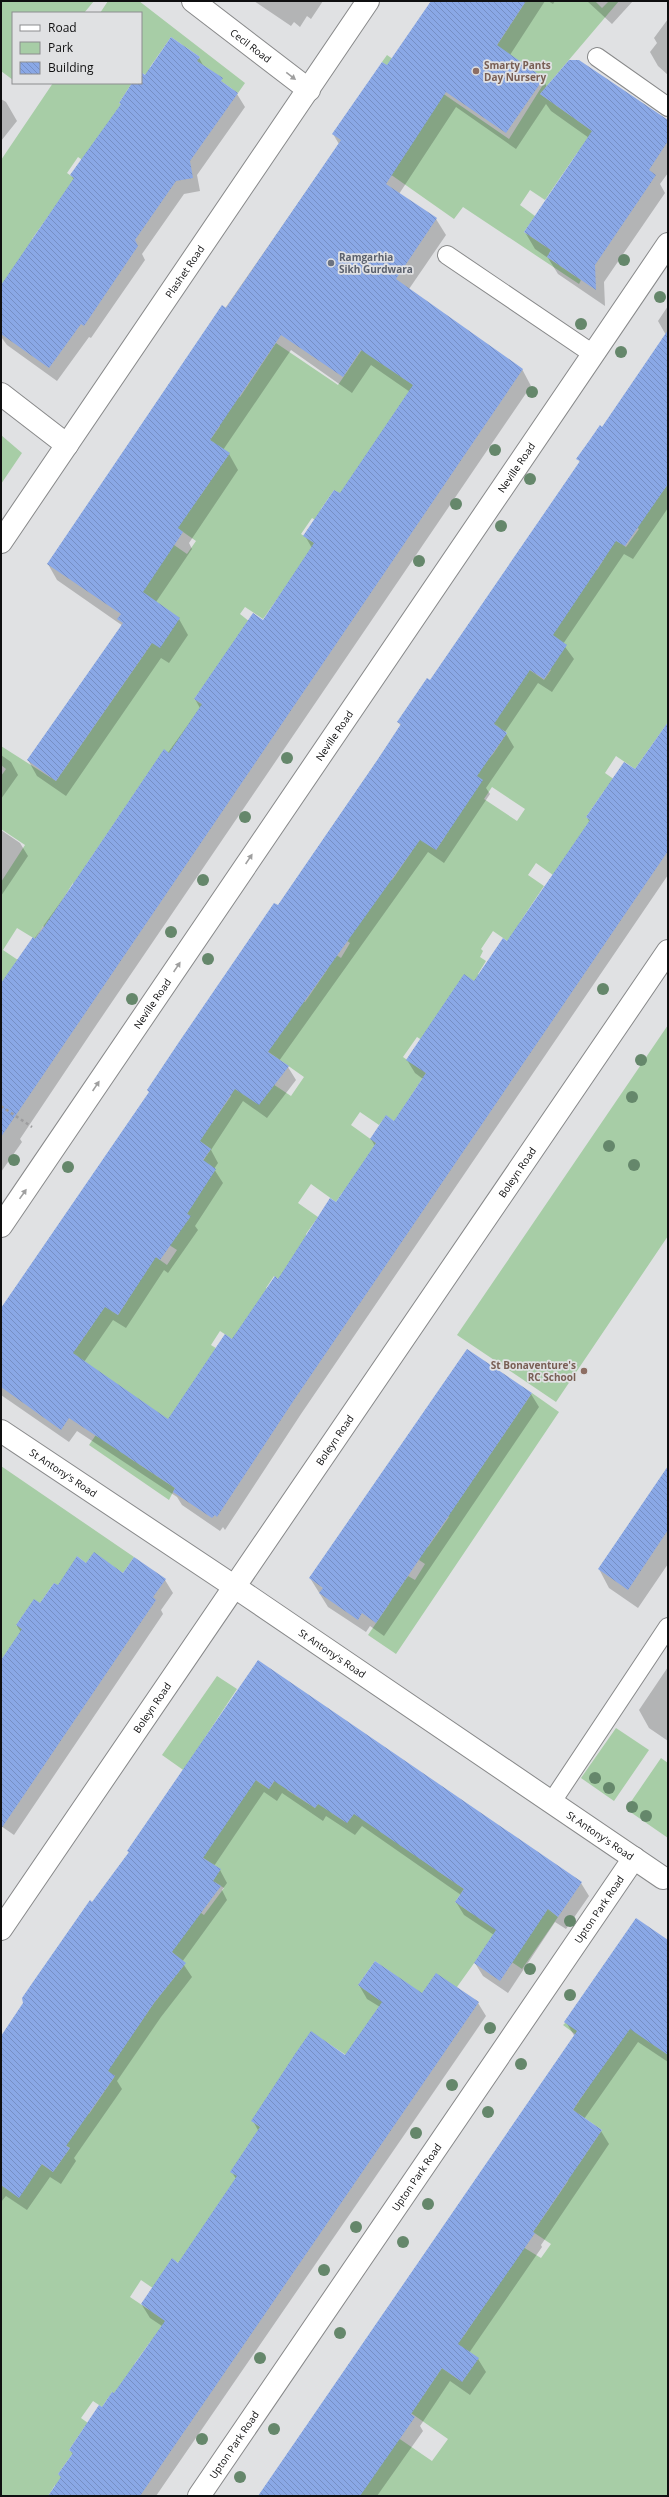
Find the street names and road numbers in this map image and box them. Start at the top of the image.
street label: Cecil Road [228,25,274,66]
street label: Plashet Road [162,242,207,300]
street label: Neville Road [494,440,538,495]
street label: Neville Road [312,708,356,763]
street label: Neville Road [130,976,174,1031]
street label: Boleyn Road [495,1144,539,1200]
street label: Boleyn Road [312,1412,357,1468]
street label: St Antony's Road [27,1445,100,1500]
street label: St Antony's Road [296,1625,369,1681]
street label: Boleyn Road [130,1680,174,1736]
street label: St Antony's Road [564,1808,637,1863]
street label: Upton Park Road [571,1873,627,1946]
street label: Upton Park Road [388,2140,445,2214]
street label: Upton Park Road [206,2408,262,2481]

